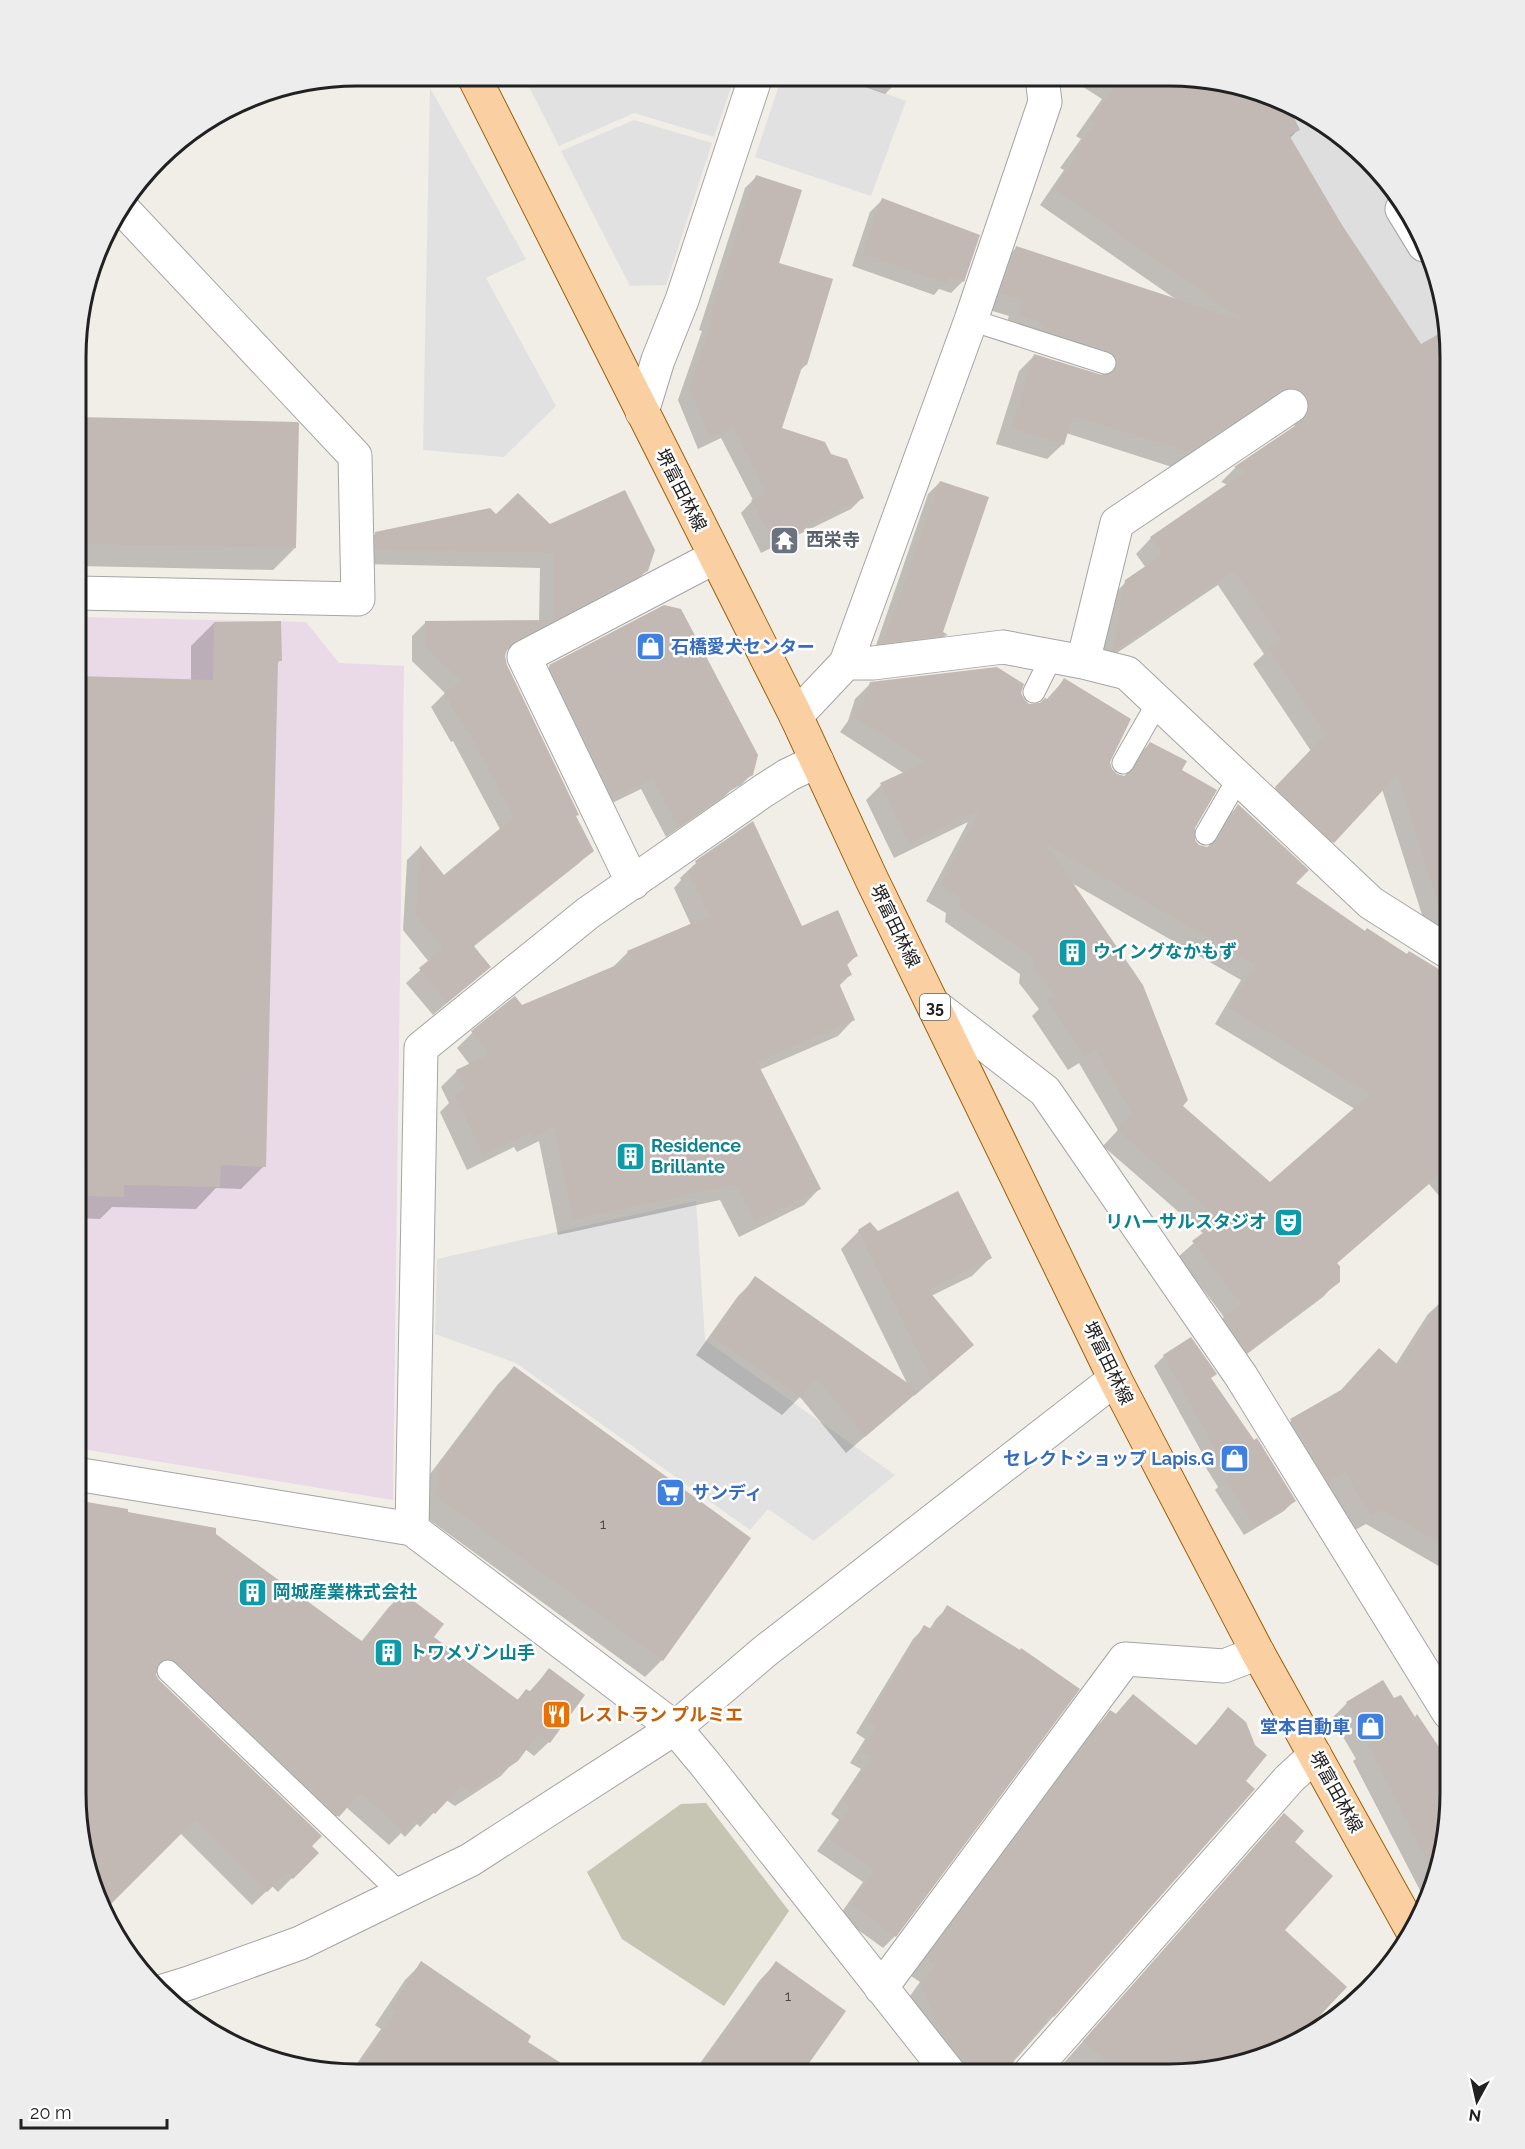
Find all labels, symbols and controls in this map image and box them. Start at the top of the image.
street label: 堺富田林線 [652,445,711,535]
temple icon: 西栄寺 [769,524,801,556]
place label: 西栄寺 [806,529,860,550]
shop icon: 石橋愛犬センター [634,631,666,663]
place label: 石橋愛犬センター [671,636,815,657]
street label: 堺富田林線 [866,881,925,971]
building icon: ウイングなかもず [1056,936,1088,968]
place label: ウイングなかもず [1093,941,1237,962]
road number: 35 [920,994,950,1020]
place label: Residence Brillante [651,1135,741,1177]
building icon: Residence Brillante [614,1140,646,1172]
theatre icon: リハーサルスタジオ [1272,1206,1304,1238]
place label: リハーサルスタジオ [1105,1211,1267,1232]
street label: 堺富田林線 [1079,1318,1138,1408]
shop icon: セレクトショップ Lapis.G [1219,1443,1251,1475]
place label: セレクトショップ Lapis.G [1003,1448,1214,1469]
supermarket icon: サンディ [655,1477,687,1509]
place label: サンディ [692,1482,763,1503]
house number: 1 [600,1515,607,1533]
building icon: 岡城産業株式会社 [236,1576,268,1608]
place label: 岡城産業株式会社 [273,1581,417,1602]
building icon: トワメゾン山手 [372,1637,404,1669]
place label: トワメゾン山手 [409,1642,535,1663]
restaurant icon: レストラン プルミエ [540,1699,572,1731]
place label: レストラン プルミエ [577,1704,743,1725]
shop icon: 堂本自動車 [1355,1711,1387,1743]
place label: 堂本自動車 [1260,1716,1350,1737]
street label: 堺富田林線 [1305,1747,1367,1836]
house number: 1 [785,1987,792,2005]
north arrow [1447,2071,1507,2131]
scale bar [21,2092,166,2130]
text: 20 m [30,2102,72,2123]
text: N [1468,2105,1482,2126]

